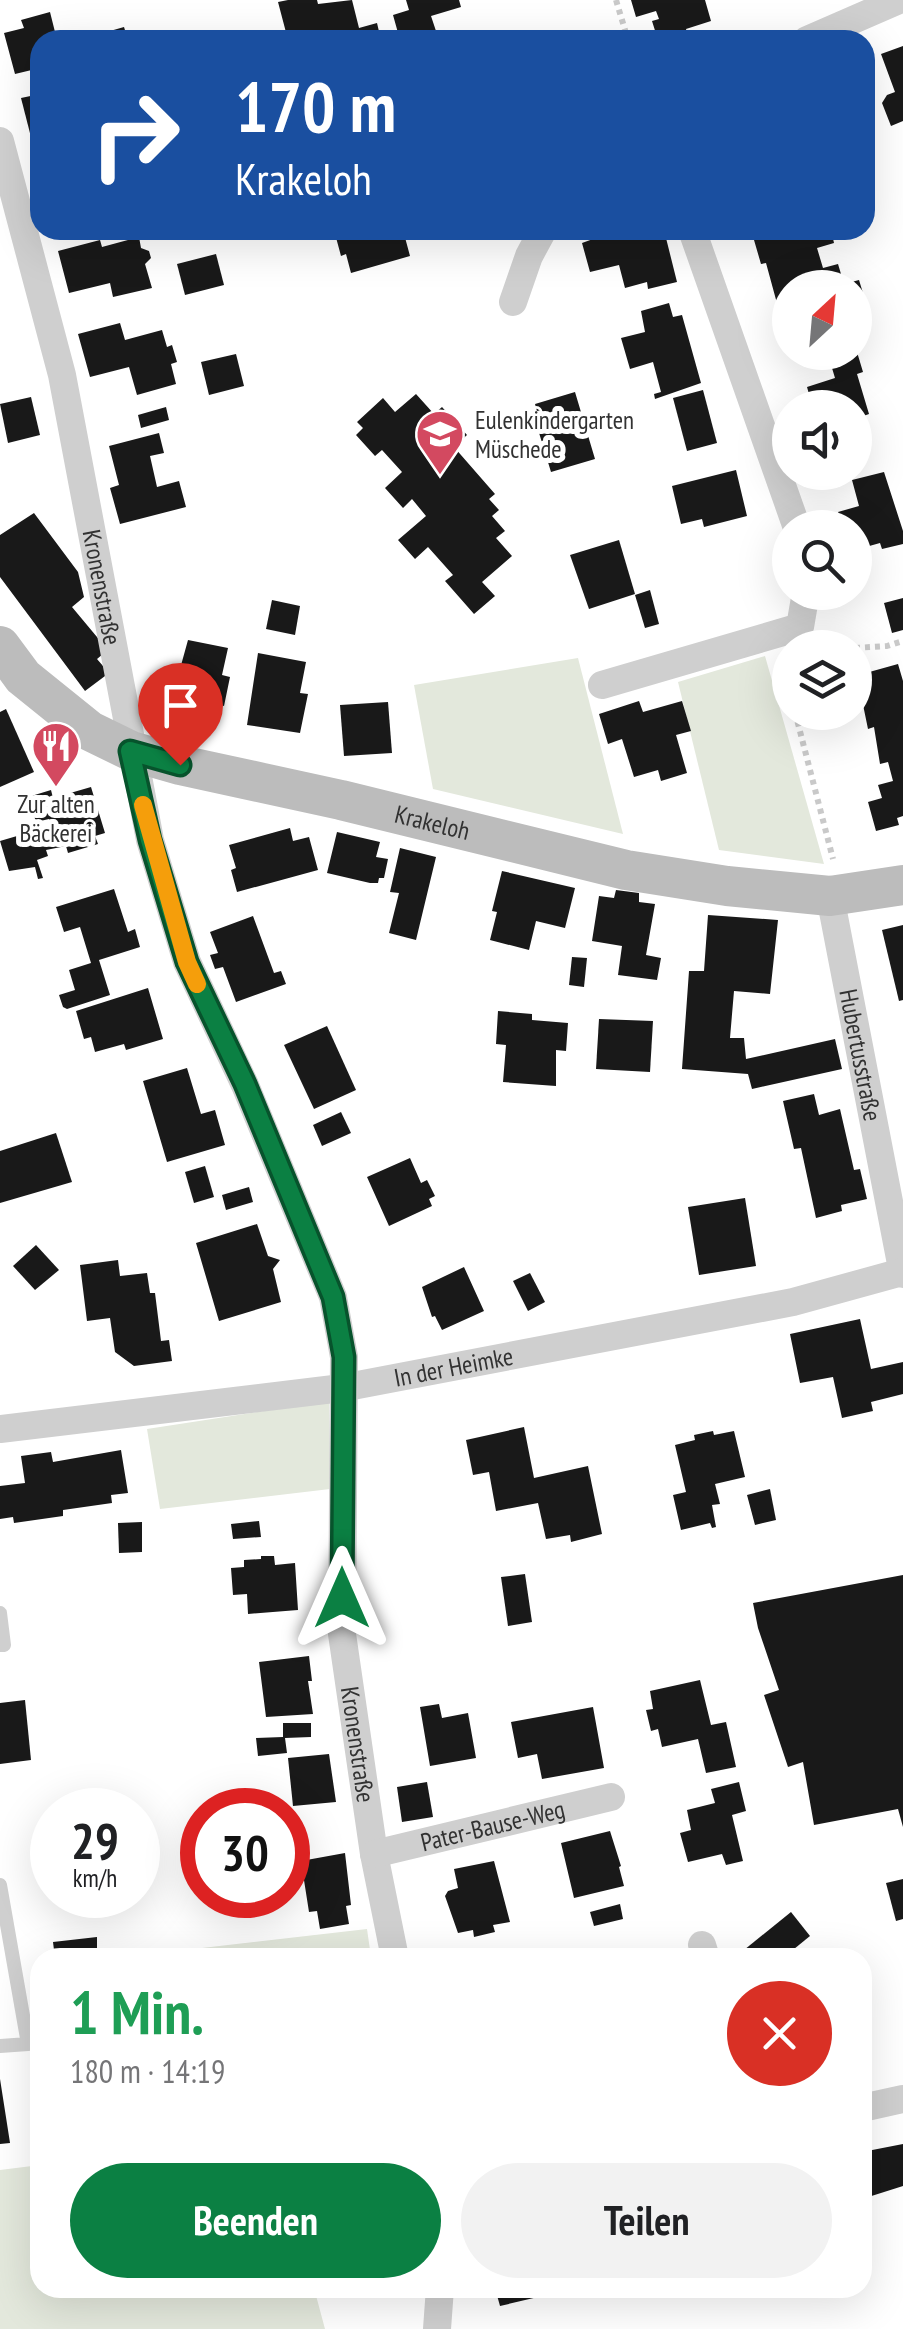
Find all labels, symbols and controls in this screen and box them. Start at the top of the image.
text: 170 m [235,61,396,151]
icon: right [70,70,200,200]
text: Krakeloh [235,149,372,207]
north arrow [772,270,872,370]
map controls [772,270,872,730]
button: sound [772,390,872,490]
place label: Eulenkindergarten Müschede [475,404,634,465]
school or university icon: Eulenkindergarten Müschede [414,408,466,476]
button: search [772,510,872,610]
street label: Kronenstraße [76,527,129,647]
button: layers [772,630,872,730]
pin [138,663,223,766]
icon: arrive [153,678,208,733]
restaurant icon: Zur alten Bäckerei [30,720,82,788]
place label: Zur alten Bäckerei [17,788,95,849]
street label: Krakeloh [392,798,473,847]
street label: Hubertusstraße [832,986,889,1124]
street label: In der Heimke [391,1340,516,1394]
position arrow [290,1546,394,1650]
street label: Kronenstraße [334,1685,382,1804]
speed limit sign: 30 [180,1788,310,1918]
street label: Pater-Bause-Weg [417,1793,568,1858]
text: 29 [71,1808,119,1873]
text: km/h [73,1862,117,1894]
text: 1 Min. [70,1973,204,2051]
button: close [727,1981,832,2086]
text: 180 m · 14:19 [70,2050,225,2092]
button: Beenden [70,2163,441,2278]
button: Teilen [461,2163,832,2278]

